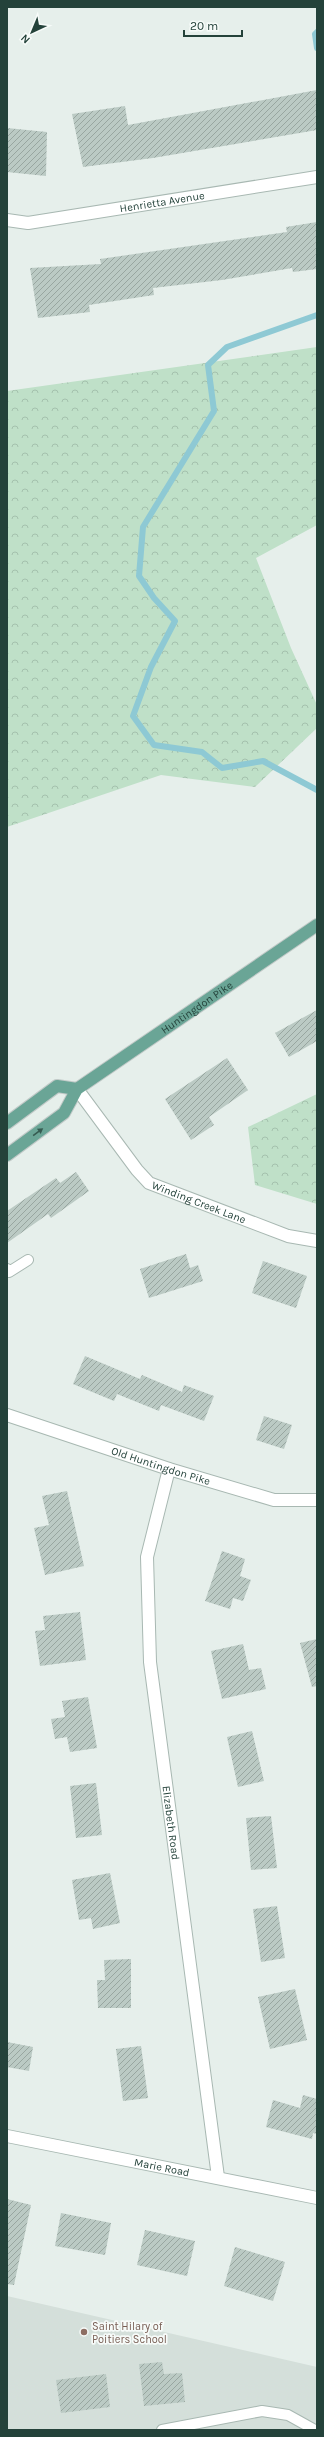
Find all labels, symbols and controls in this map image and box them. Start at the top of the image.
north arrow [12,12,52,52]
scale bar [184,12,242,38]
text: 20 m [190,19,218,33]
text: N [18,31,33,46]
street label: Henrietta Avenue [119,188,206,215]
street label: Huntingdon Pike [158,978,235,1036]
one-way arrow [33,1127,44,1136]
street label: Winding Creek Lane [150,1178,248,1226]
street label: Old Huntingdon Pike [110,1444,212,1487]
street label: Elizabeth Road [160,1785,183,1861]
street label: Marie Road [133,2155,191,2179]
place label: Saint Hilary of Poitiers School [92,2320,167,2346]
marker: Saint Hilary of Poitiers School [79,2327,89,2337]

